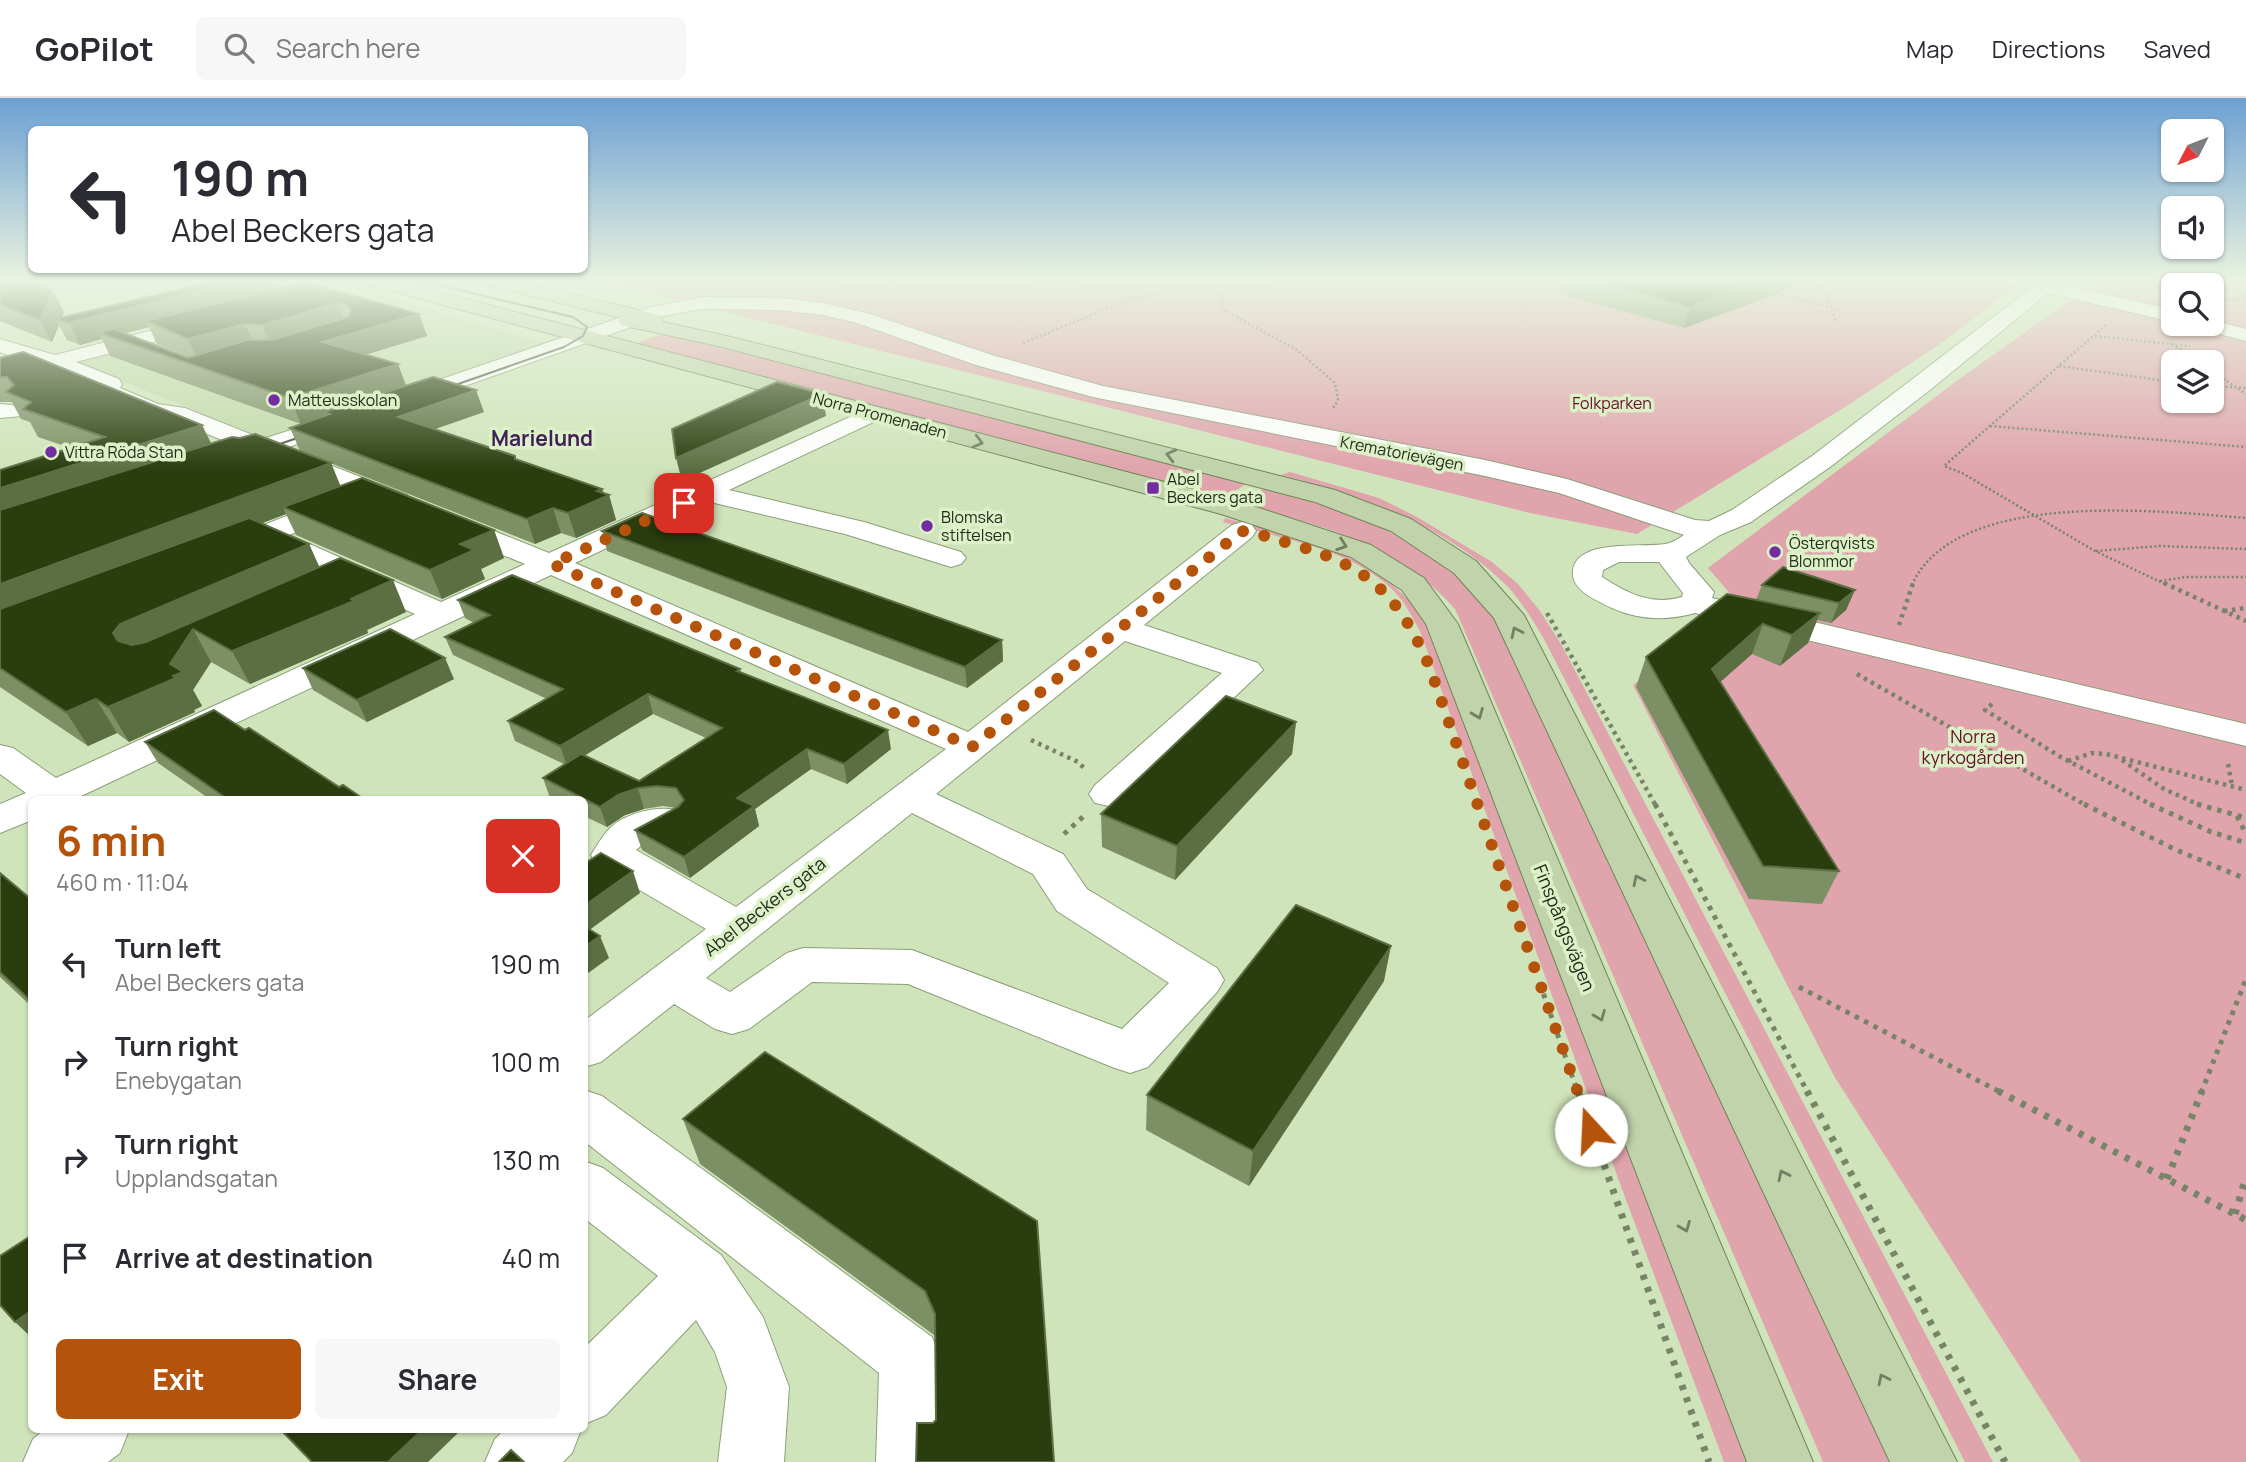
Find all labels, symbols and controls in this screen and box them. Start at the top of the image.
search box [196,17,686,80]
text: GoPilot [35,26,154,71]
icon: search [220,29,258,67]
text: Search here [276,30,420,66]
text: Map [1906,32,1954,65]
text: Directions [1992,32,2105,65]
text: Saved [2143,32,2211,65]
north arrow [2161,119,2224,182]
map controls [2161,119,2224,413]
text: 190 m [171,144,309,211]
icon: left [56,154,147,245]
button: sound [2161,196,2224,259]
text: Abel Beckers gata [171,208,435,252]
button: search [2161,273,2224,336]
button: layers [2161,350,2224,413]
street label: Norra Promenaden [811,387,949,443]
place label: Matteusskolan [288,389,397,411]
marker: Matteusskolan [266,392,282,408]
park label: Folkparken [1572,392,1652,414]
district label: Marielund [491,424,593,452]
street label: Krematorievägen [1338,430,1466,476]
one-way arrow [972,434,984,448]
place label: Vittra Röda Stan [65,441,183,463]
marker: Vittra Röda Stan [43,444,59,460]
one-way arrow [1165,449,1177,463]
place label: Abel Beckers gata [1167,468,1263,508]
pin [654,473,714,533]
marker: Abel Beckers gata [1145,480,1161,496]
icon: arrive [665,484,703,522]
place label: Blomska stiftelsen [941,506,1011,546]
marker: Blomska stiftelsen [919,518,935,534]
place label: Österqvists Blommor [1789,532,1875,572]
one-way arrow [1336,536,1348,551]
marker: Österqvists Blommor [1767,544,1783,560]
one-way arrow [1511,627,1525,639]
one-way arrow [1470,707,1484,719]
park label: Norra kyrkogården [1922,724,2024,769]
text: 6 min [56,811,166,869]
button: close [486,819,560,893]
street label: Abel Beckers gata [699,851,830,961]
street label: Finspångsvägen [1529,861,1601,995]
text: 460 m · 11:04 [56,866,189,898]
one-way arrow [1632,875,1646,887]
text: Turn left [115,930,222,966]
icon: left [56,945,94,983]
text: 190 m [491,946,560,982]
text: Abel Beckers gata [115,966,304,998]
one-way arrow [1591,1009,1605,1021]
text: Turn right [115,1028,239,1064]
icon: right [56,1043,94,1081]
text: 100 m [491,1044,560,1080]
text: Enebygatan [115,1064,242,1096]
position arrow [1554,1093,1628,1167]
text: Turn right [115,1126,239,1162]
icon: right [56,1141,94,1179]
text: 130 m [492,1142,560,1178]
text: Upplandsgatan [115,1162,278,1194]
one-way arrow [1777,1170,1791,1182]
one-way arrow [1677,1219,1691,1232]
icon: arrive [56,1239,94,1277]
text: Arrive at destination [115,1240,373,1276]
text: 40 m [502,1240,560,1276]
button: Exit [56,1339,301,1419]
button: Share [315,1339,560,1419]
one-way arrow [1878,1374,1892,1386]

